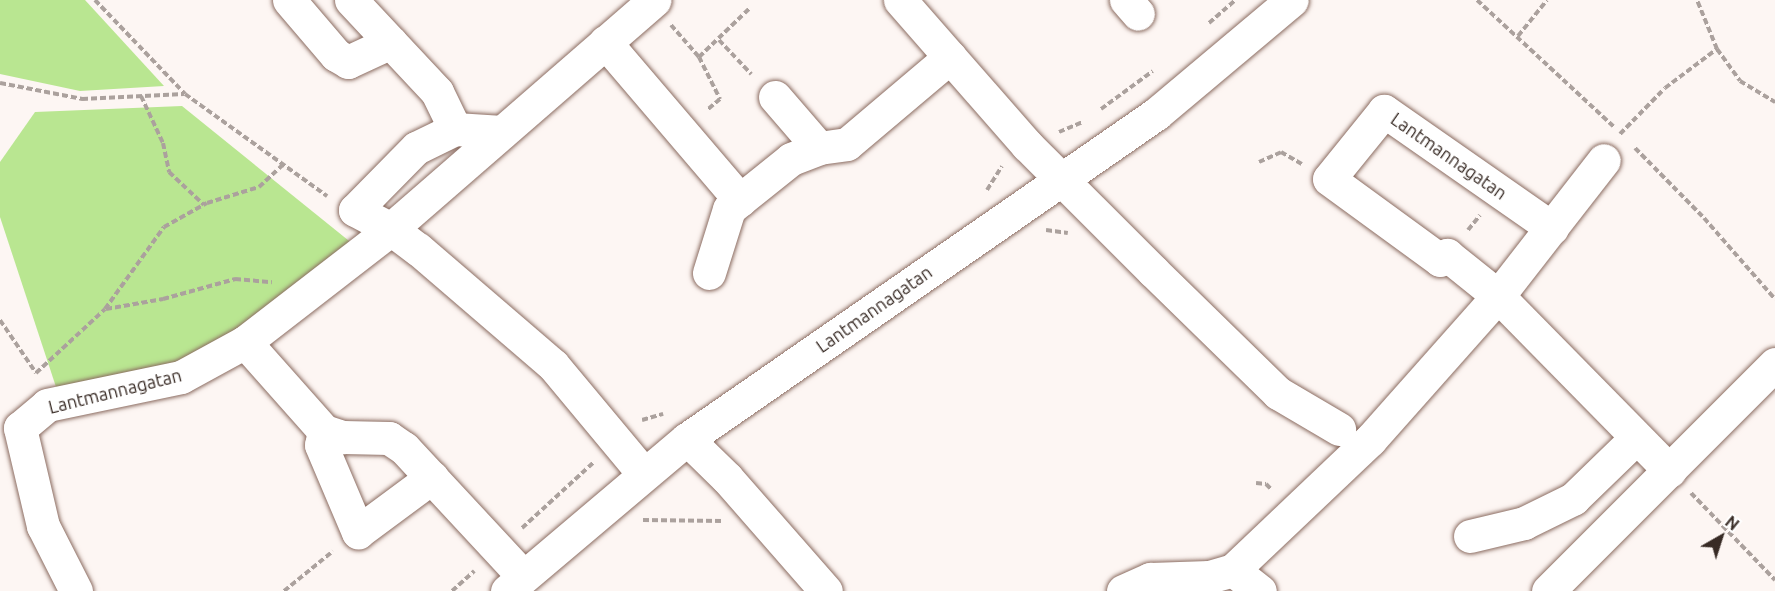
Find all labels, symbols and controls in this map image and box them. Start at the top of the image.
street label: Lantmannagatan [1387,108,1511,204]
street label: Lantmannagatan [812,261,936,357]
street label: Lantmannagatan [46,364,184,418]
north arrow [1691,507,1751,567]
text: N [1722,512,1743,534]

